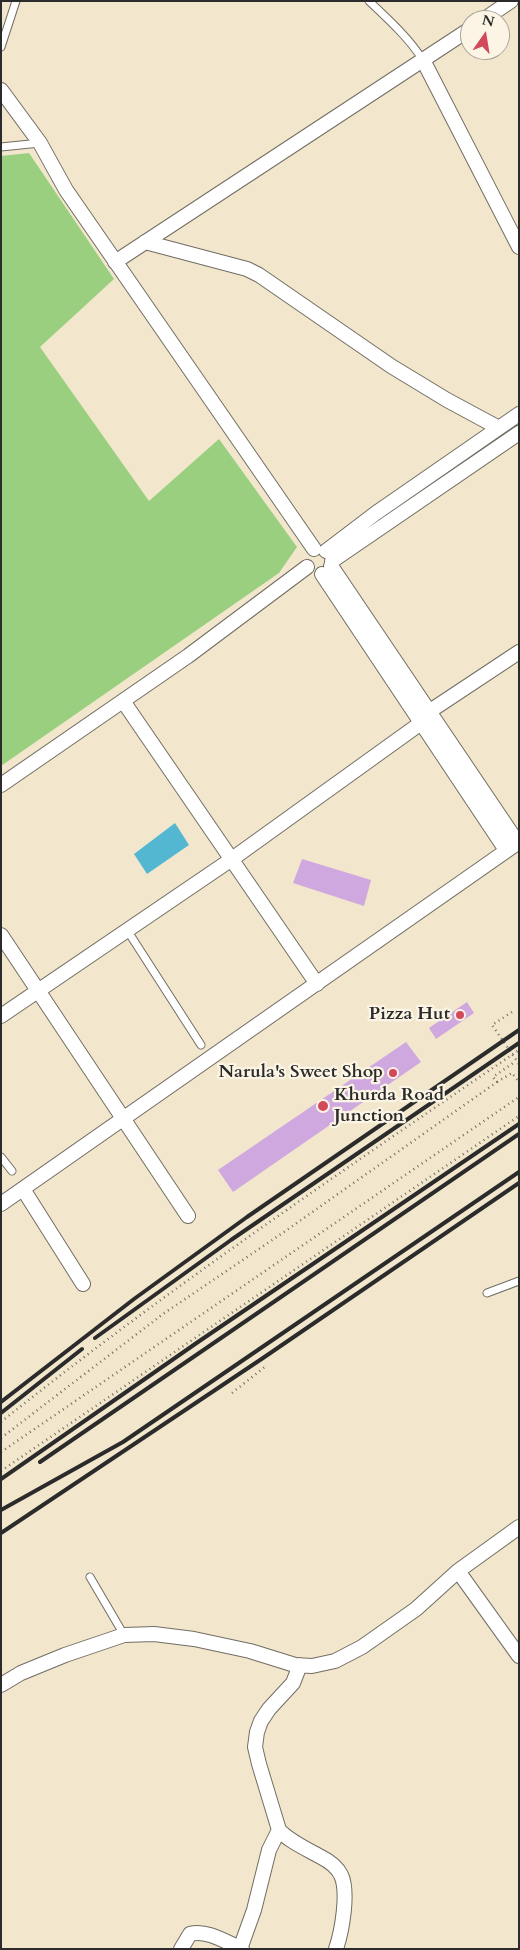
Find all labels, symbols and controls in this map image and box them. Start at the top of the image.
north arrow [460,10,510,60]
text: N [480,10,496,31]
place label: Pizza Hut [369,1004,450,1026]
marker: Pizza Hut [454,1009,466,1021]
place label: Narula's Sweet Shop [218,1062,383,1084]
marker: Narula's Sweet Shop [387,1067,399,1079]
place label: Khurda Road Junction [334,1085,444,1128]
marker: Khurda Road Junction [316,1099,330,1113]

